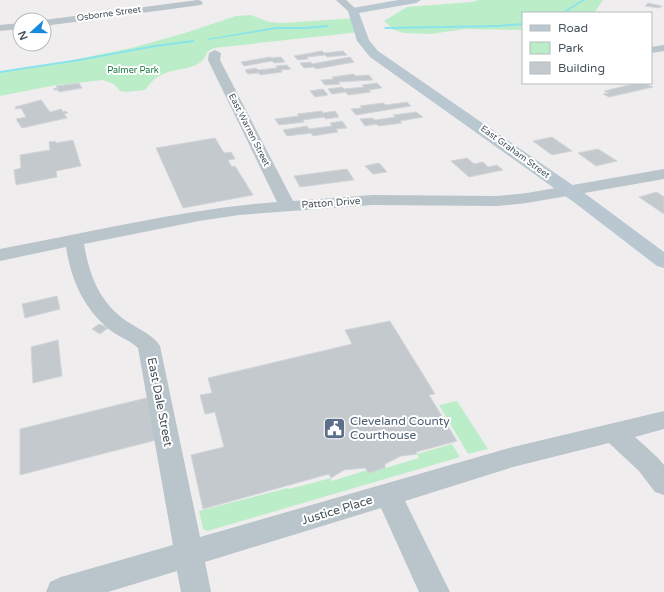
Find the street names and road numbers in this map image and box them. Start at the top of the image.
street label: Osborne Street [76,4,142,24]
street label: East Warren Street [226,92,272,169]
street label: East Graham Street [478,123,552,181]
street label: Patton Drive [301,195,361,211]
street label: East Dale Street [144,356,176,448]
street label: Justice Place [300,493,374,527]

